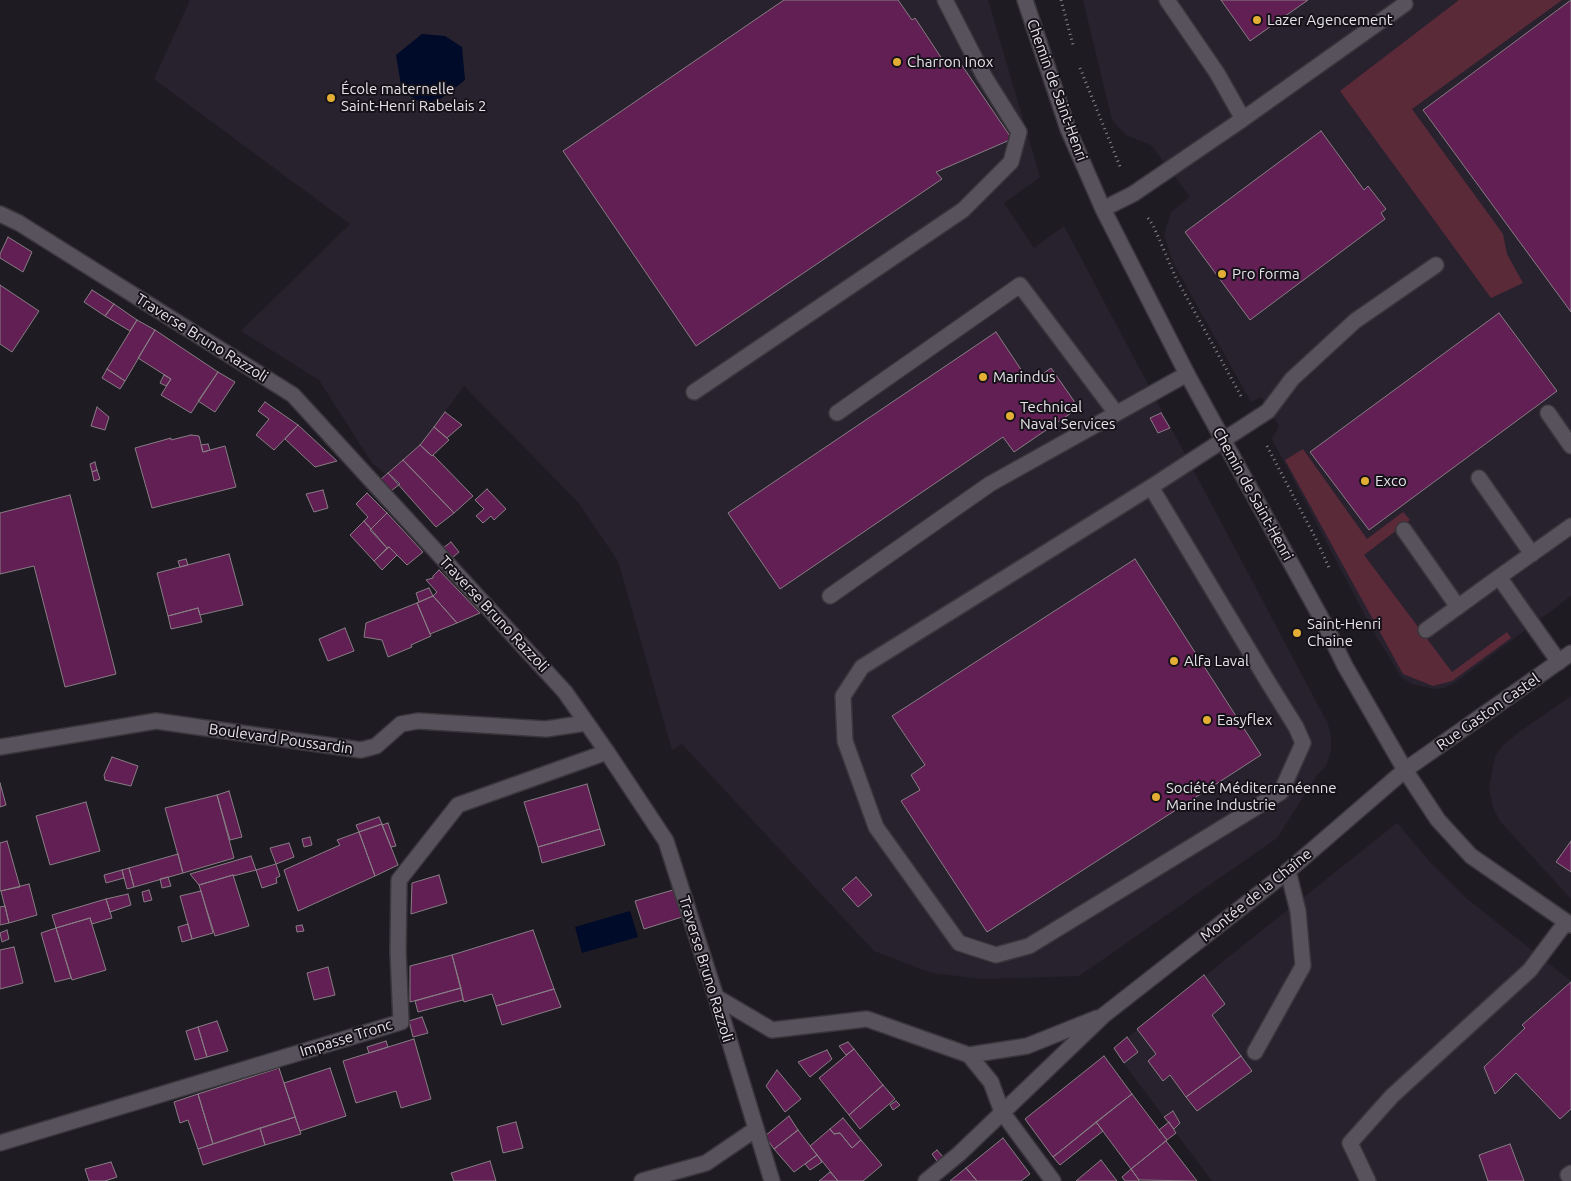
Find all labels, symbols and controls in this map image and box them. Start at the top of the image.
place label: Lazer Agencement [1267,11,1393,29]
marker: Lazer Agencement [1251,14,1263,26]
street label: Chemin de Saint-Henri [1023,17,1091,163]
place label: Charron Inox [907,53,993,71]
marker: Charron Inox [891,56,903,68]
place label: École maternelle Saint-Henri Rabelais 2 [341,80,486,115]
marker: École maternelle Saint-Henri Rabelais 2 [325,92,337,104]
place label: Pro forma [1232,265,1300,283]
marker: Pro forma [1216,268,1228,280]
street label: Traverse Bruno Razzoli [133,290,271,386]
place label: Marindus [993,368,1055,386]
marker: Marindus [977,371,989,383]
place label: Technical Naval Services [1020,398,1116,433]
marker: Technical Naval Services [1004,410,1016,422]
street label: Chemin de Saint-Henri [1209,424,1297,564]
place label: Exco [1375,472,1407,490]
marker: Exco [1359,475,1371,487]
street label: Traverse Bruno Razzoli [436,552,552,676]
place label: Saint-Henri Chaine [1307,615,1381,650]
marker: Saint-Henri Chaine [1291,627,1303,639]
place label: Alfa Laval [1184,652,1249,670]
marker: Alfa Laval [1168,655,1180,667]
street label: Rue Gaston Castel [1433,670,1543,754]
place label: Easyflex [1217,711,1272,729]
marker: Easyflex [1201,714,1213,726]
street label: Boulevard Poussardin [208,720,354,758]
place label: Société Méditerranéenne Marine Industrie [1166,779,1337,814]
marker: Société Méditerranéenne Marine Industrie [1150,791,1162,803]
street label: Montée de la Chaîne [1197,845,1315,945]
street label: Traverse Bruno Razzoli [675,894,737,1044]
street label: Impasse Tronc [298,1015,394,1061]

